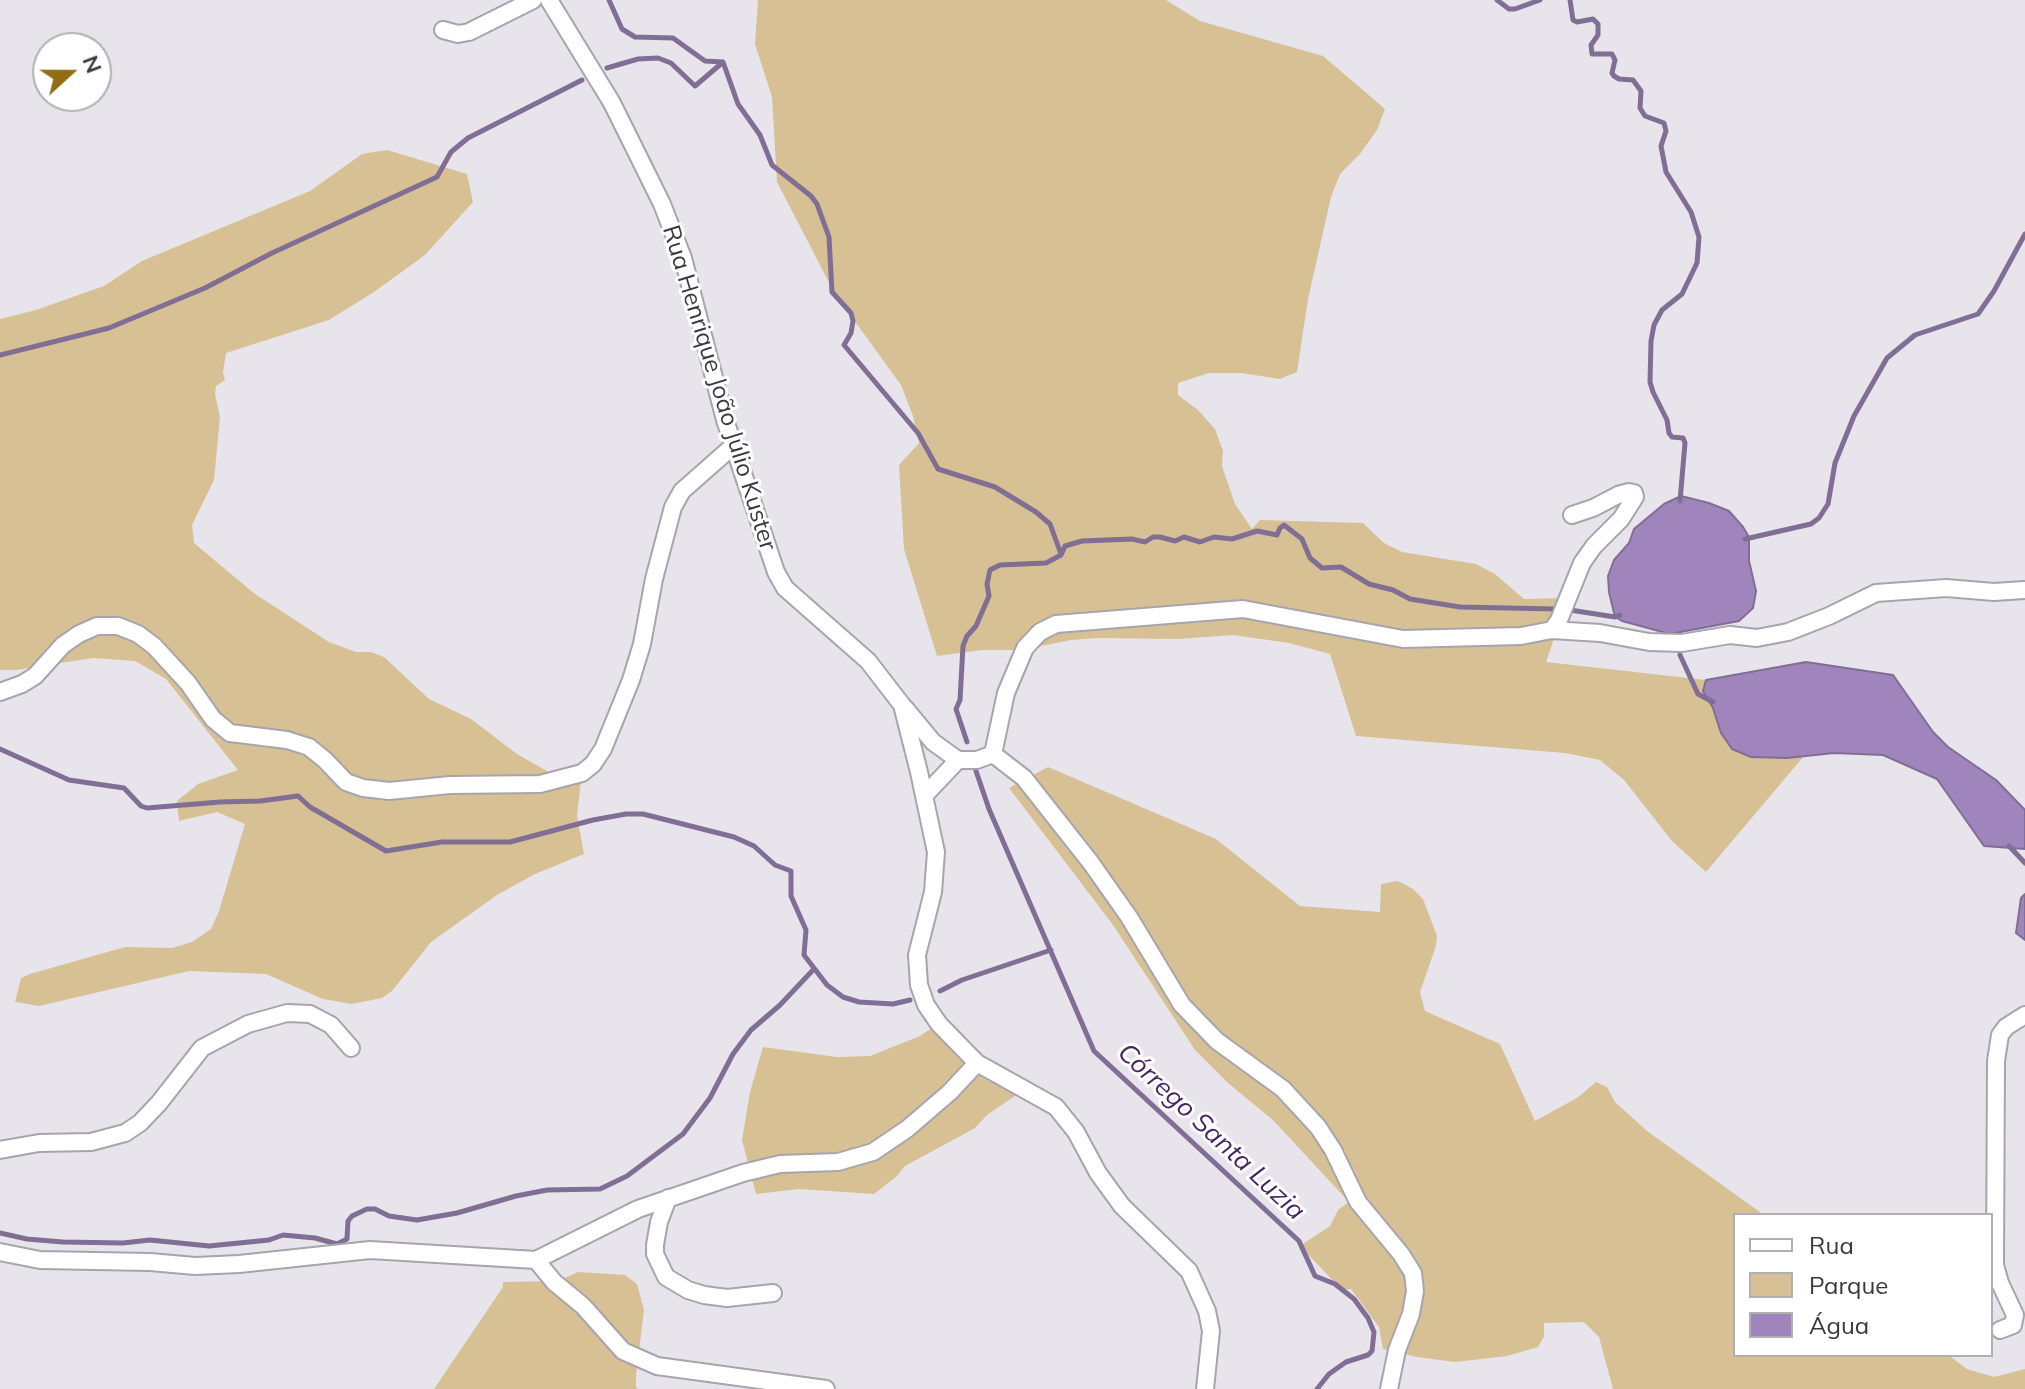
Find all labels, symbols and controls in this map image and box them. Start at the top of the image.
north arrow [32,32,112,112]
text: N [76,51,109,77]
street label: Rua Henrique João Júlio Kuster [656,222,782,554]
water label: Córrego Santa Luzia [1111,1037,1311,1227]
legend [1733,1213,1993,1357]
text: Rua [1809,1230,1854,1260]
text: Parque [1809,1270,1888,1300]
text: Água [1809,1310,1869,1340]

